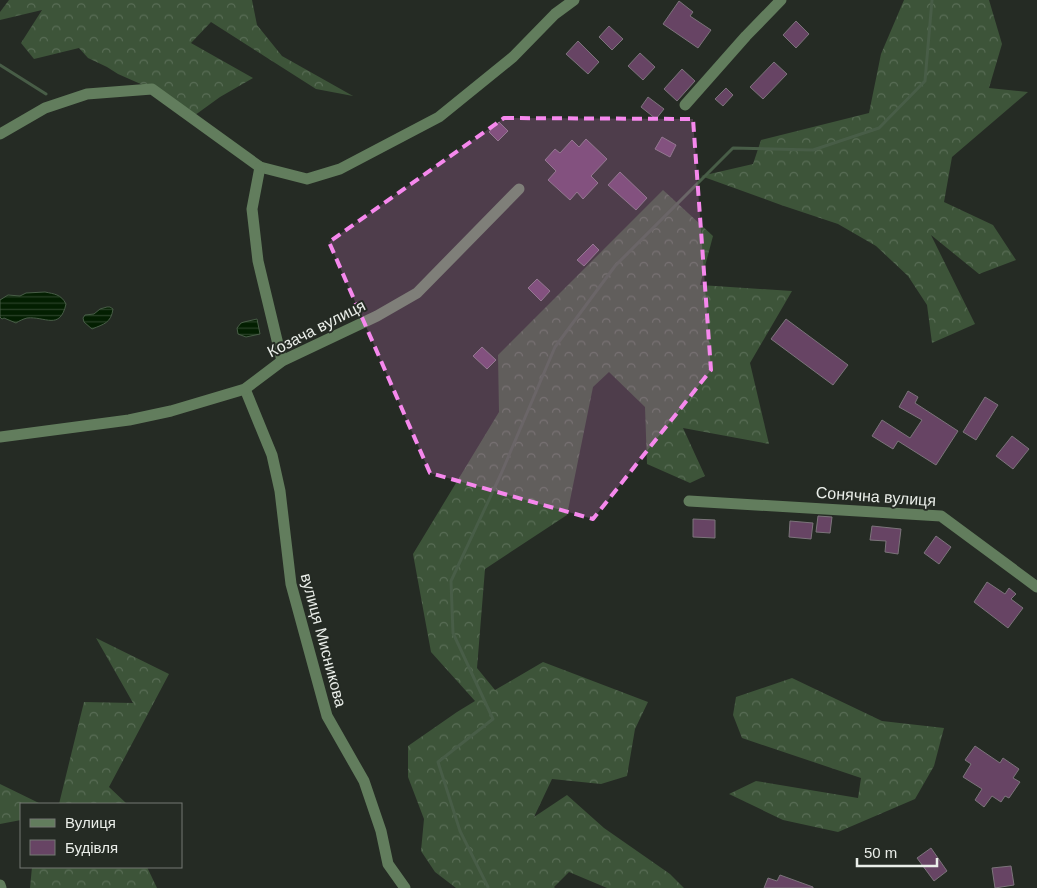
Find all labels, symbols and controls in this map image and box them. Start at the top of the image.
street label: Козача вулиця [264,296,368,360]
street label: Сонячна вулиця [815,484,937,509]
street label: вулиця Мисникова [297,571,350,709]
legend [20,803,182,868]
text: Вулиця [65,814,116,831]
scale bar [857,836,937,868]
text: Будівля [65,839,118,856]
text: 50 m [864,844,897,861]

